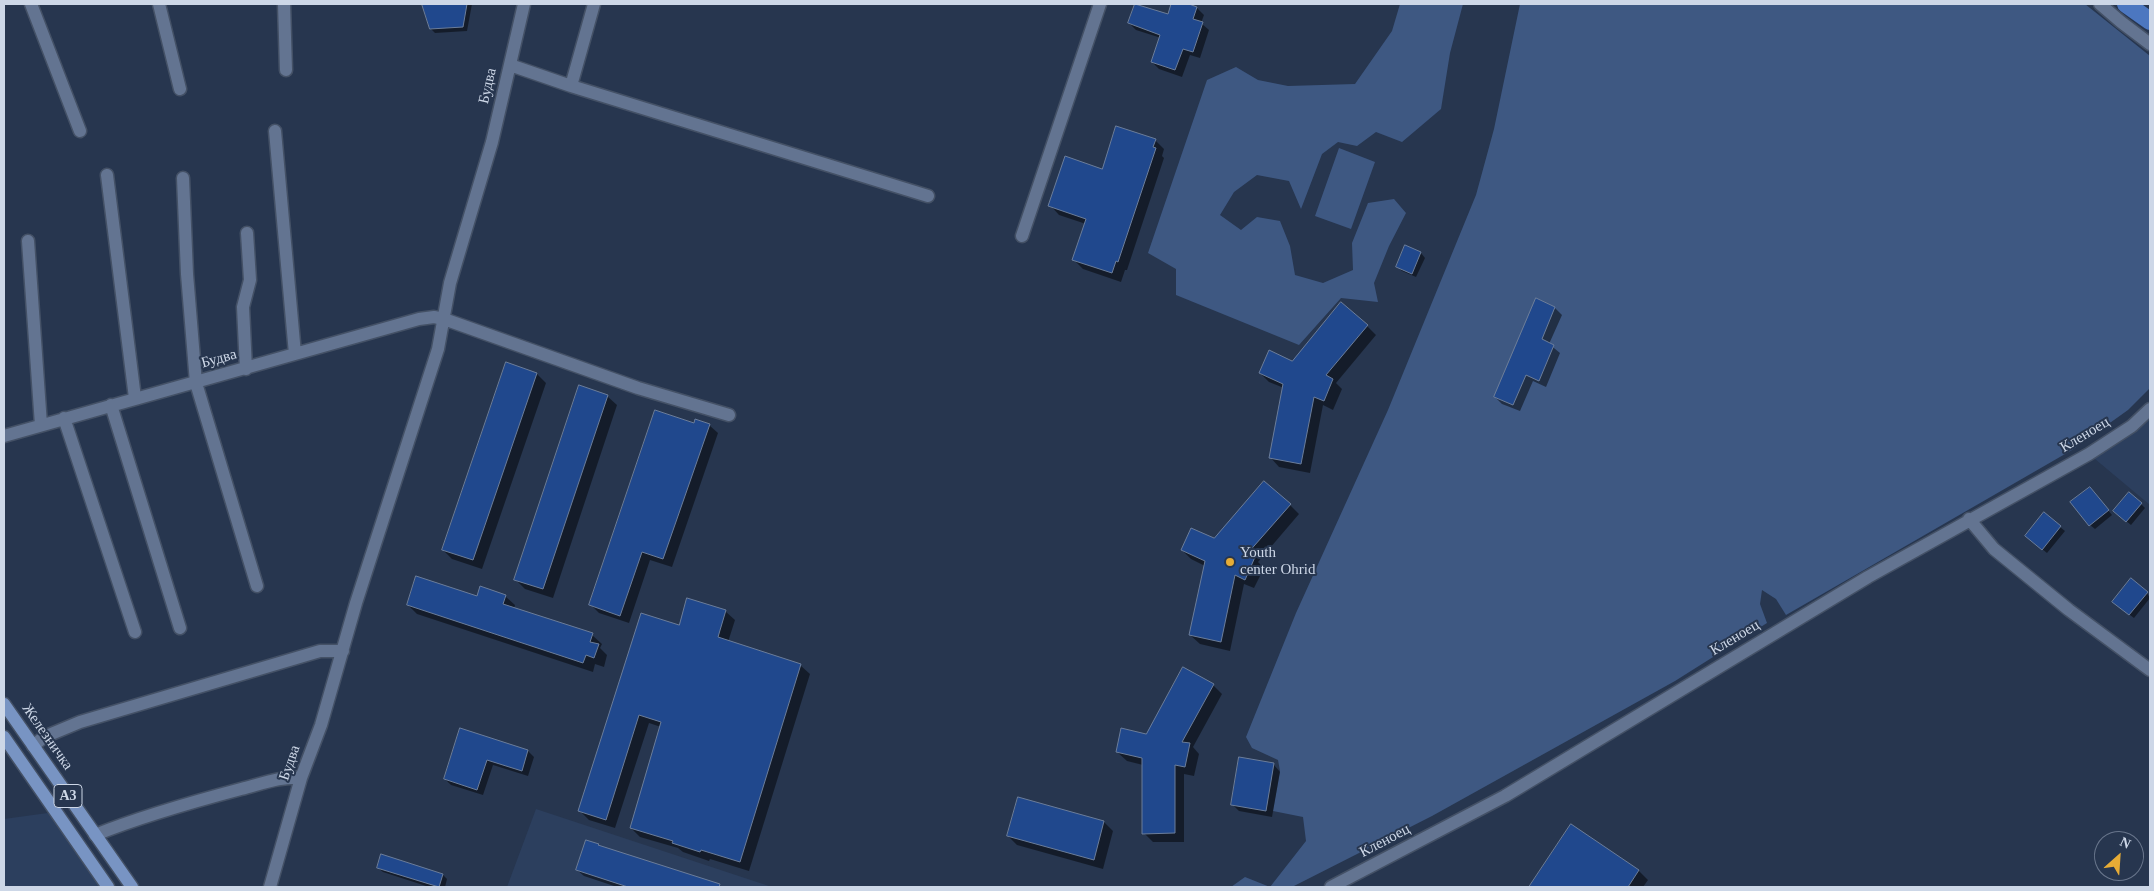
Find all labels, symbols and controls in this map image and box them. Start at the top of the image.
street label: Будва [475,66,501,106]
street label: Будва [199,346,239,372]
street label: Кленоец [2057,413,2113,457]
place label: Youth center Ohrid [1240,544,1315,579]
marker: Youth center Ohrid [1224,556,1236,568]
street label: Кленоец [1707,616,1763,660]
street label: Железничка [18,700,76,774]
street label: Будва [276,743,304,783]
road number: A3 [54,784,82,808]
street label: Кленоец [1357,820,1413,862]
north arrow [2094,831,2144,881]
text: N [2118,834,2133,852]

